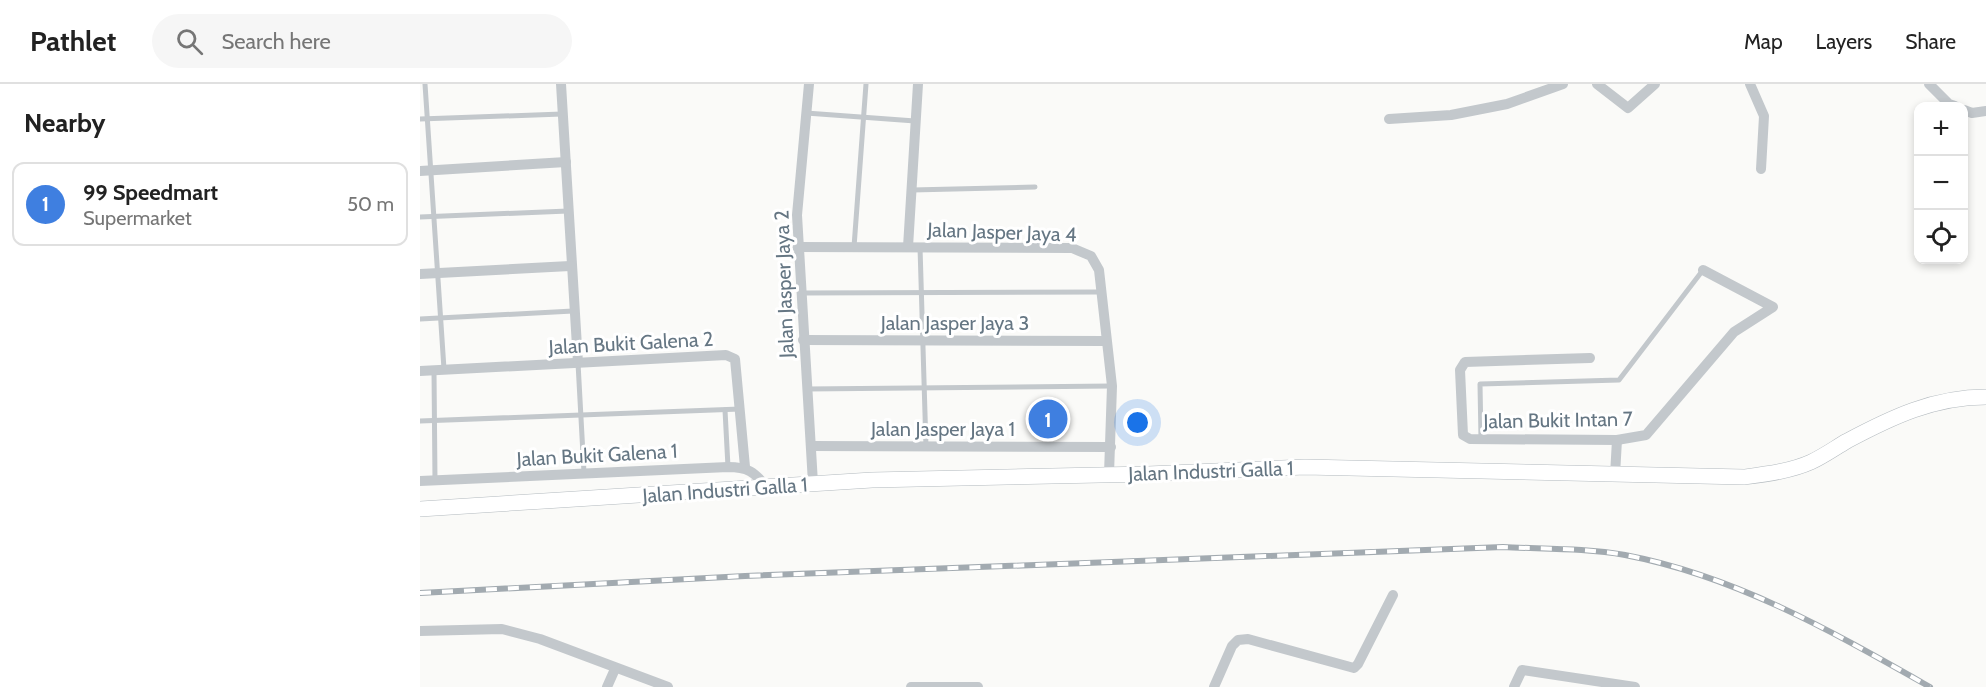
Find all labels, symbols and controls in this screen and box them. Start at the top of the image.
search box [152,14,572,68]
text: Pathlet [30,24,116,58]
icon: search [173,25,206,58]
text: Search here [221,28,331,55]
text: Map [1744,29,1783,54]
text: Layers [1816,29,1872,54]
text: Share [1905,29,1956,54]
map controls [1914,102,1968,264]
button: + [1914,102,1968,156]
text: Nearby [24,107,105,139]
button: − [1914,156,1968,210]
text: 99 Speedmart [83,179,218,206]
text: 1 [42,192,49,216]
text: 50 m [347,192,394,216]
text: Supermarket [83,206,192,230]
street label: Jalan Jasper Jaya 2 [769,210,799,359]
button: locate [1914,210,1968,264]
street label: Jalan Jasper Jaya 4 [926,217,1077,247]
street label: Jalan Jasper Jaya 3 [880,311,1029,335]
street label: Jalan Bukit Galena 2 [547,327,714,359]
pin: 1 [1028,396,1068,442]
street label: Jalan Bukit Intan 7 [1482,407,1633,433]
your location [1123,408,1152,437]
street label: Jalan Jasper Jaya 1 [870,417,1015,441]
street label: Jalan Bukit Galena 1 [515,439,678,471]
street label: Jalan Industri Galla 1 [1127,456,1294,486]
street label: Jalan Industri Galla 1 [641,472,808,508]

